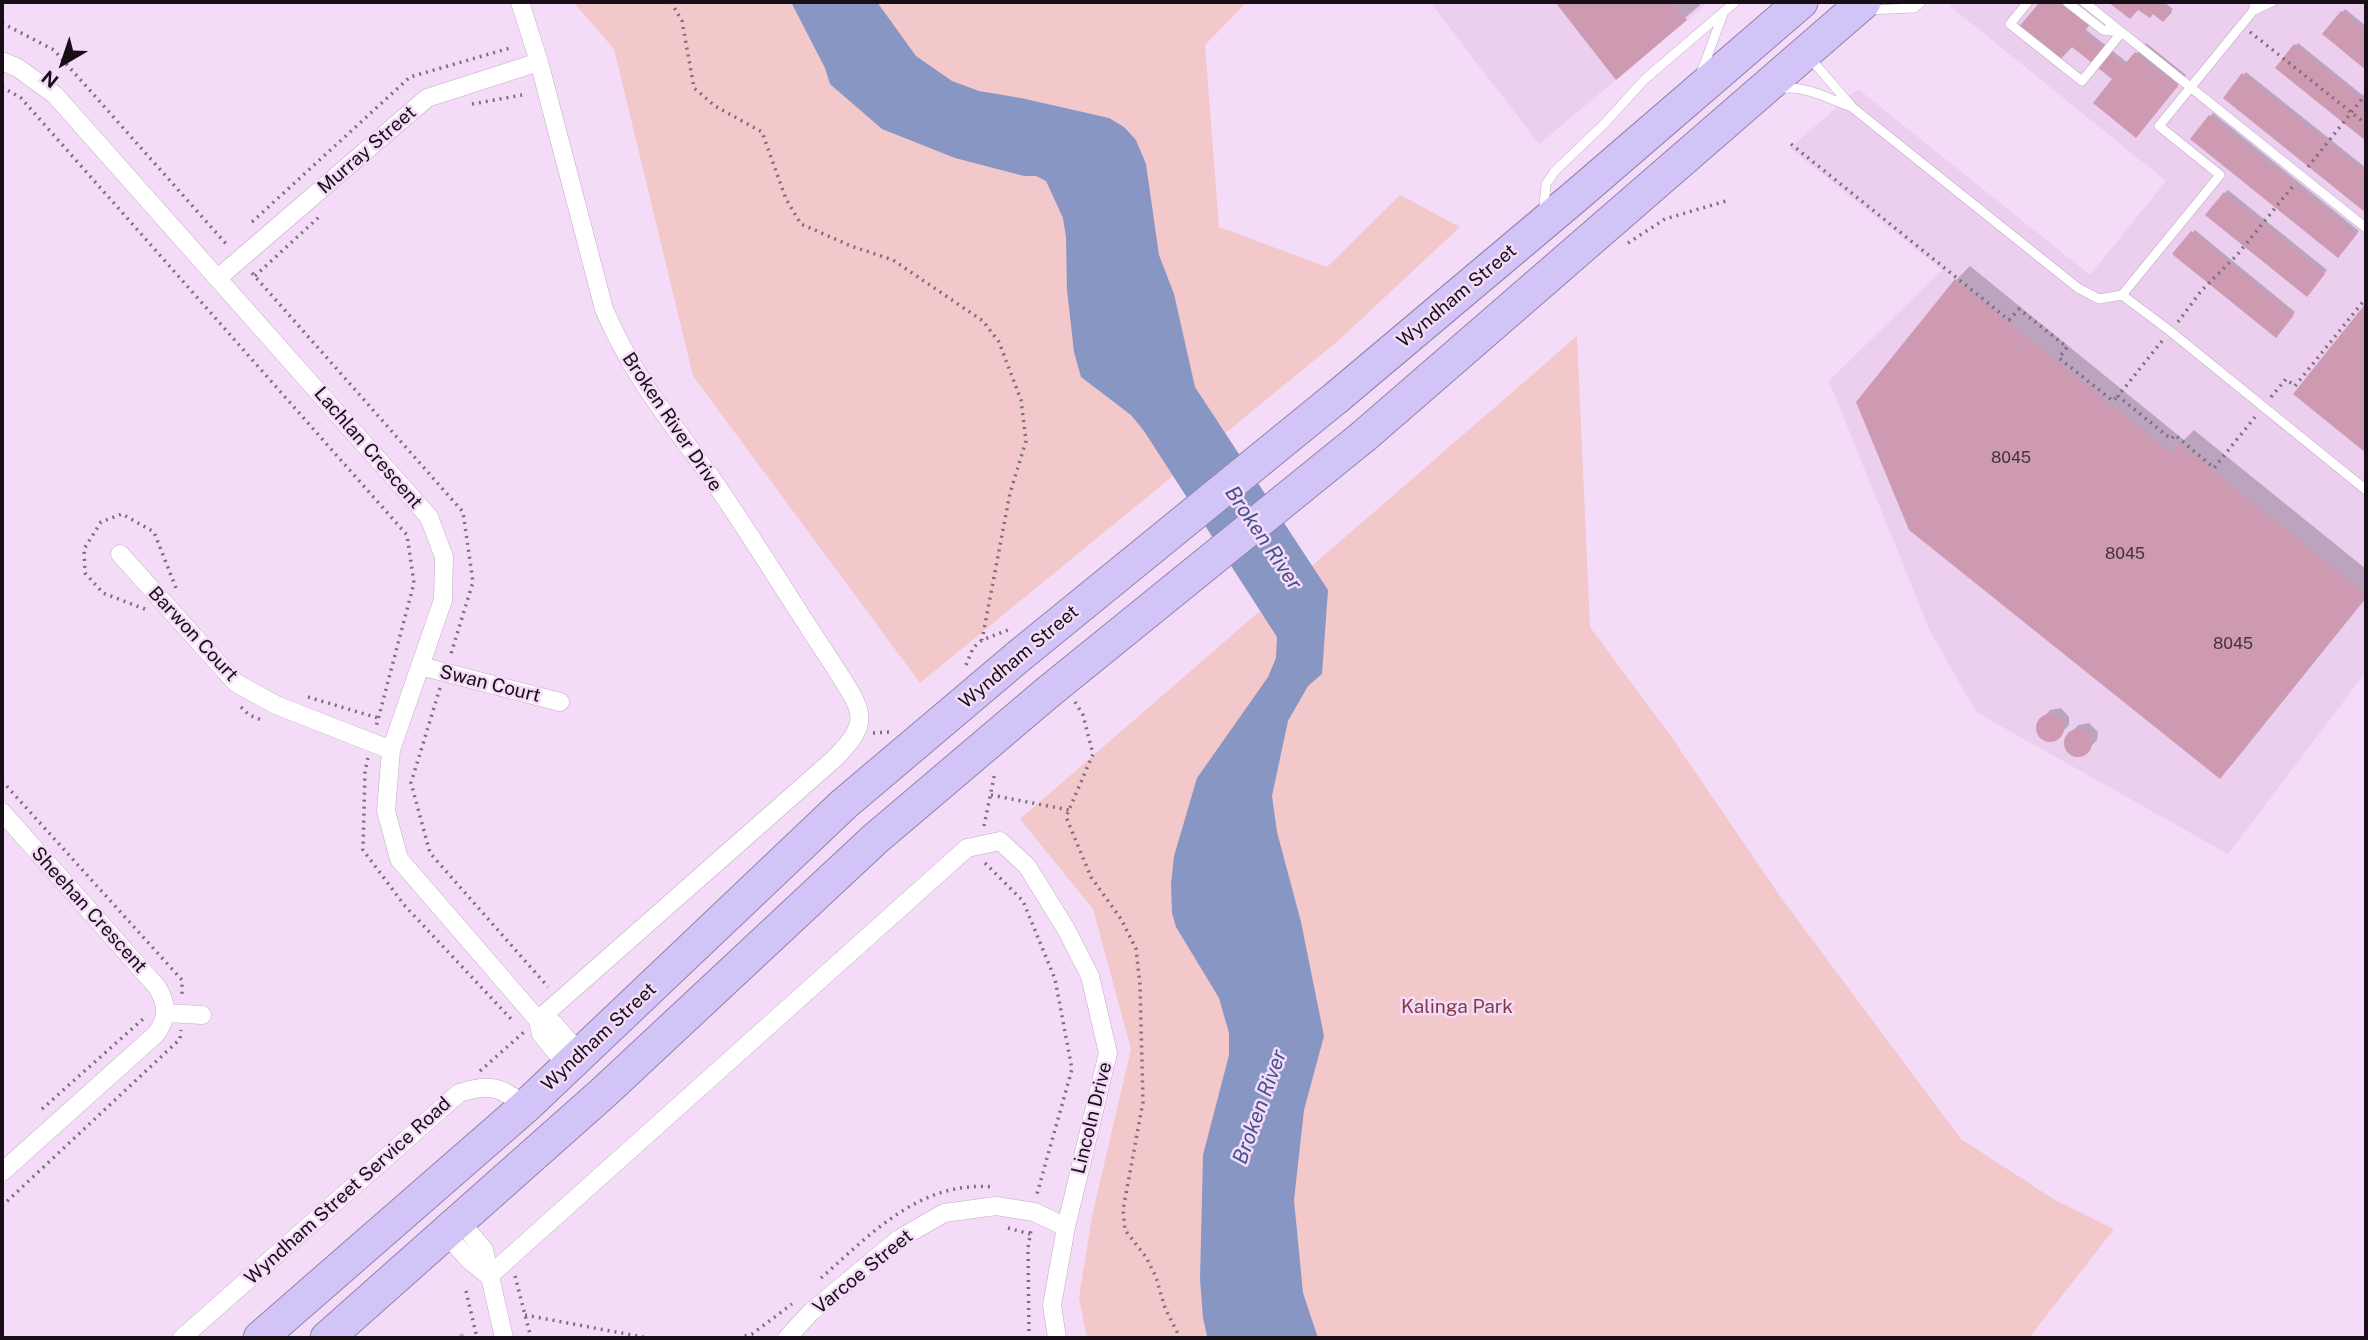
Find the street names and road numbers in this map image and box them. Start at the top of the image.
street label: Murray Street [313,101,421,199]
street label: Wyndham Street [1393,239,1521,353]
street label: Broken River Drive [617,348,727,496]
street label: Lachlan Crescent [309,383,427,513]
street label: Barwon Court [143,582,243,686]
street label: Wyndham Street [955,600,1083,714]
street label: Swan Court [437,660,543,708]
street label: Sheehan Crescent [26,842,152,978]
street label: Wyndham Street [537,978,661,1096]
street label: Lincoln Drive [1067,1060,1117,1176]
street label: Wyndham Street Service Road [240,1092,456,1290]
street label: Varcoe Street [809,1225,917,1319]

